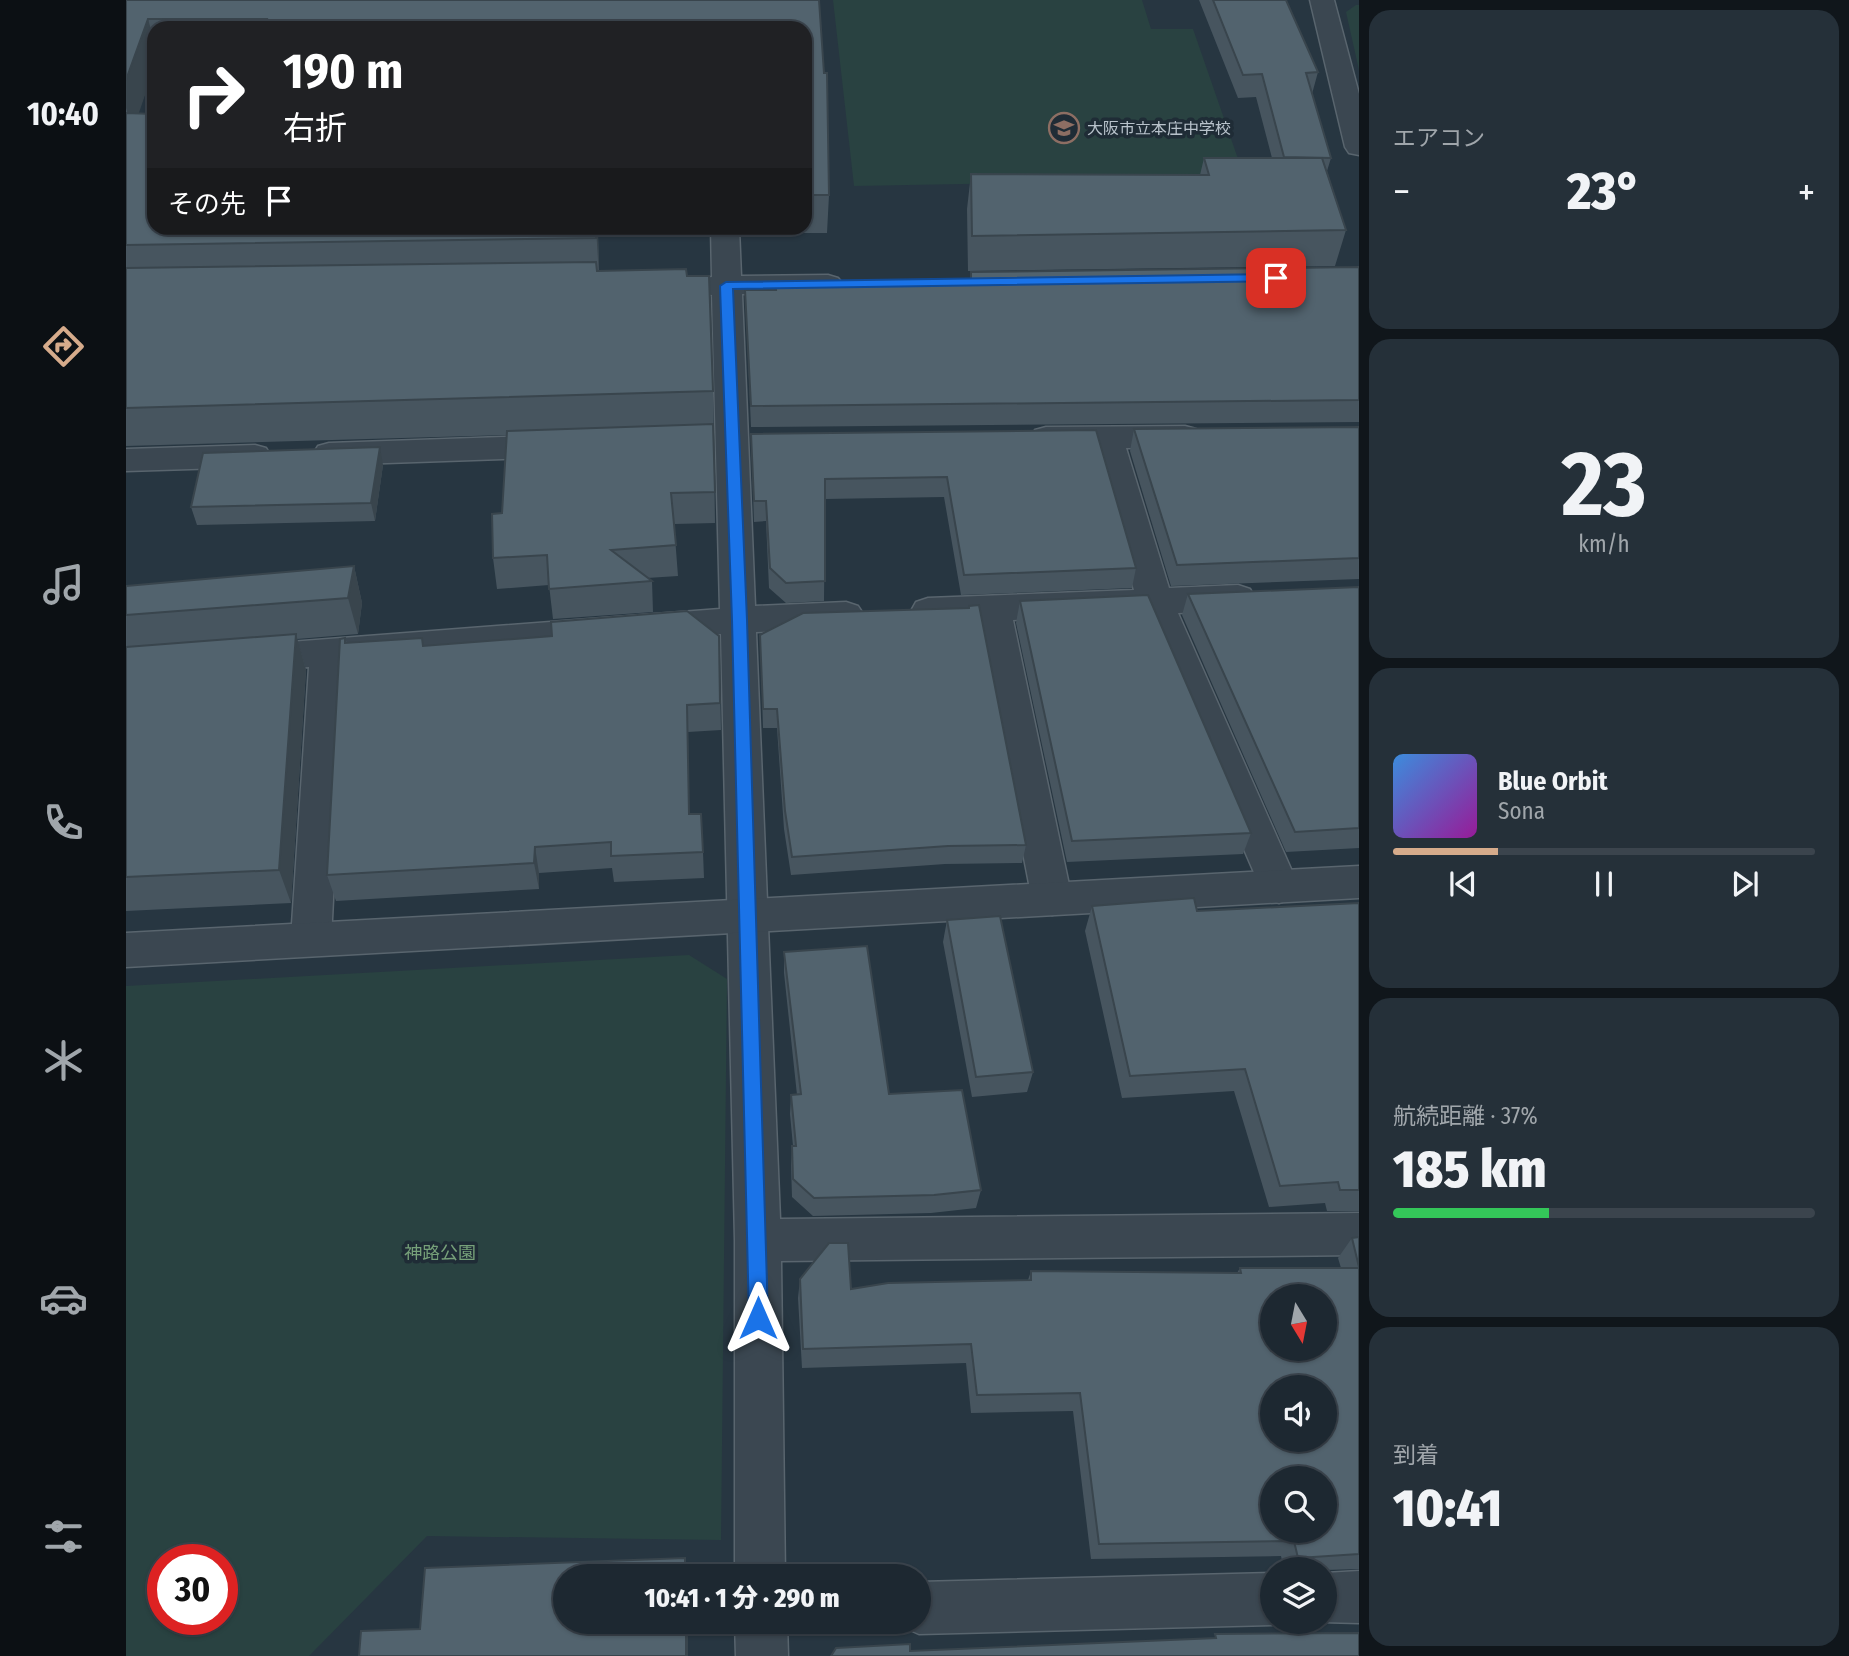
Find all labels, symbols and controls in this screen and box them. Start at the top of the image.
text: 190 m [283,42,403,101]
icon: right [168,49,259,140]
text: 10:40 [27,95,99,133]
text: 右折 [283,109,347,147]
school or university icon: 大阪市立本庄中学校 [1047,111,1081,145]
place label: 大阪市立本庄中学校 [1087,119,1231,138]
text: エアコン [1393,124,1485,152]
text: 23° [1567,160,1641,223]
text: − [1393,169,1410,215]
text: + [1798,169,1815,215]
icon: arrive [260,182,298,220]
text: その先 [168,189,246,220]
pin [1246,248,1306,308]
icon: arrive [1257,259,1295,297]
icon: directions [39,322,88,371]
text: 23 [1561,430,1647,539]
text: km/h [1578,530,1630,558]
icon: music [39,560,88,609]
text: Blue Orbit [1498,766,1608,797]
text: Sona [1498,797,1545,825]
icon: phone [39,798,88,847]
icon: previous [1444,865,1482,903]
icon: pause [1585,865,1623,903]
icon: next [1726,865,1764,903]
icon: climate [39,1036,88,1085]
text: 航続距離 · 37% [1393,1102,1538,1130]
text: 185 km [1393,1138,1547,1201]
park label: 神路公園 [404,1242,476,1264]
icon: car [39,1274,88,1323]
position arrow [721,1281,795,1355]
north arrow [1260,1284,1337,1362]
map controls [1260,1284,1337,1634]
button: sound [1260,1375,1337,1452]
text: 到着 [1393,1441,1439,1469]
button: search [1260,1466,1337,1543]
text: 10:41 [1393,1477,1502,1540]
icon: filters [39,1512,88,1561]
speed limit sign: 30 [147,1544,238,1635]
button: layers [1260,1557,1337,1634]
text: 10:41 · 1 分 · 290 m [644,1583,840,1614]

